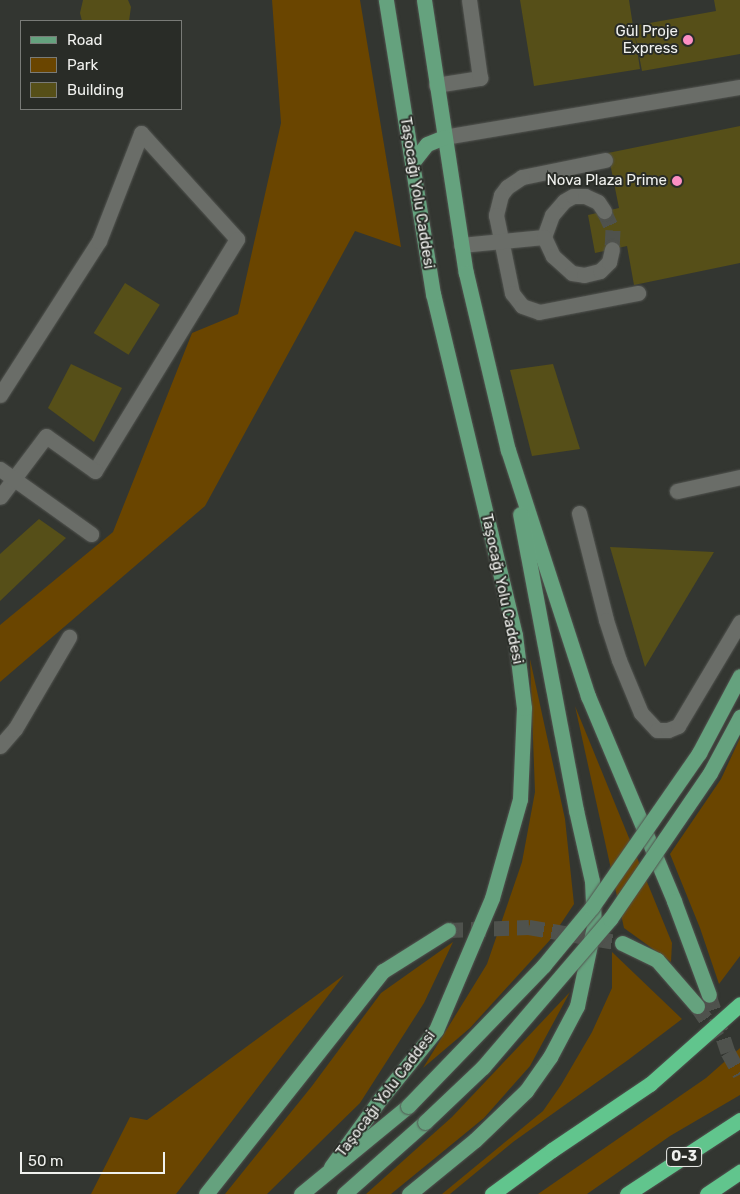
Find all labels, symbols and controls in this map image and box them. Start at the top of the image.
legend [20,20,182,110]
place label: Gül Proje Express [615,22,678,57]
text: Road [67,31,103,49]
marker: Gül Proje Express [682,34,694,46]
text: Park [67,56,98,74]
text: Building [67,81,124,99]
street label: Taşocağı Yolu Caddesi [396,116,438,270]
place label: Nova Plaza Prime [546,172,667,190]
marker: Nova Plaza Prime [671,175,683,187]
street label: Taşocağı Yolu Caddesi [477,512,527,666]
street label: Taşocağı Yolu Caddesi [333,1027,439,1161]
scale bar [22,1142,168,1174]
road number: O-3 [665,1146,703,1168]
text: 50 m [28,1152,63,1170]

